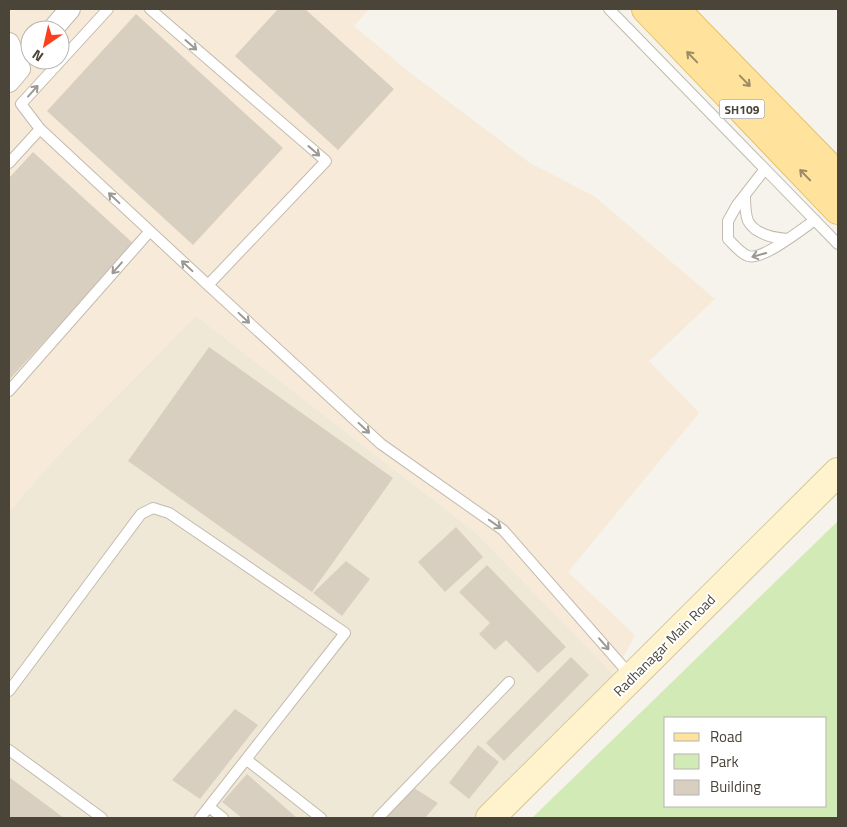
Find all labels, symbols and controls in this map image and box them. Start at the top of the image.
north arrow [20,20,70,70]
one-way arrow [185,39,198,50]
text: N [28,45,47,68]
one-way arrow [686,51,698,64]
one-way arrow [739,75,752,87]
one-way arrow [27,85,39,98]
road number: SH109 [720,100,764,118]
one-way arrow [308,145,321,157]
one-way arrow [799,169,811,181]
one-way arrow [108,192,120,204]
one-way arrow [751,250,767,260]
one-way arrow [181,260,193,272]
one-way arrow [112,261,123,274]
one-way arrow [238,312,250,324]
one-way arrow [357,422,370,434]
one-way arrow [487,519,501,529]
street label: Radhanagar Main Road [608,589,720,701]
one-way arrow [598,638,609,651]
legend [664,717,827,807]
text: Road [710,725,742,748]
text: Park [710,750,739,773]
text: Building [710,775,761,798]

